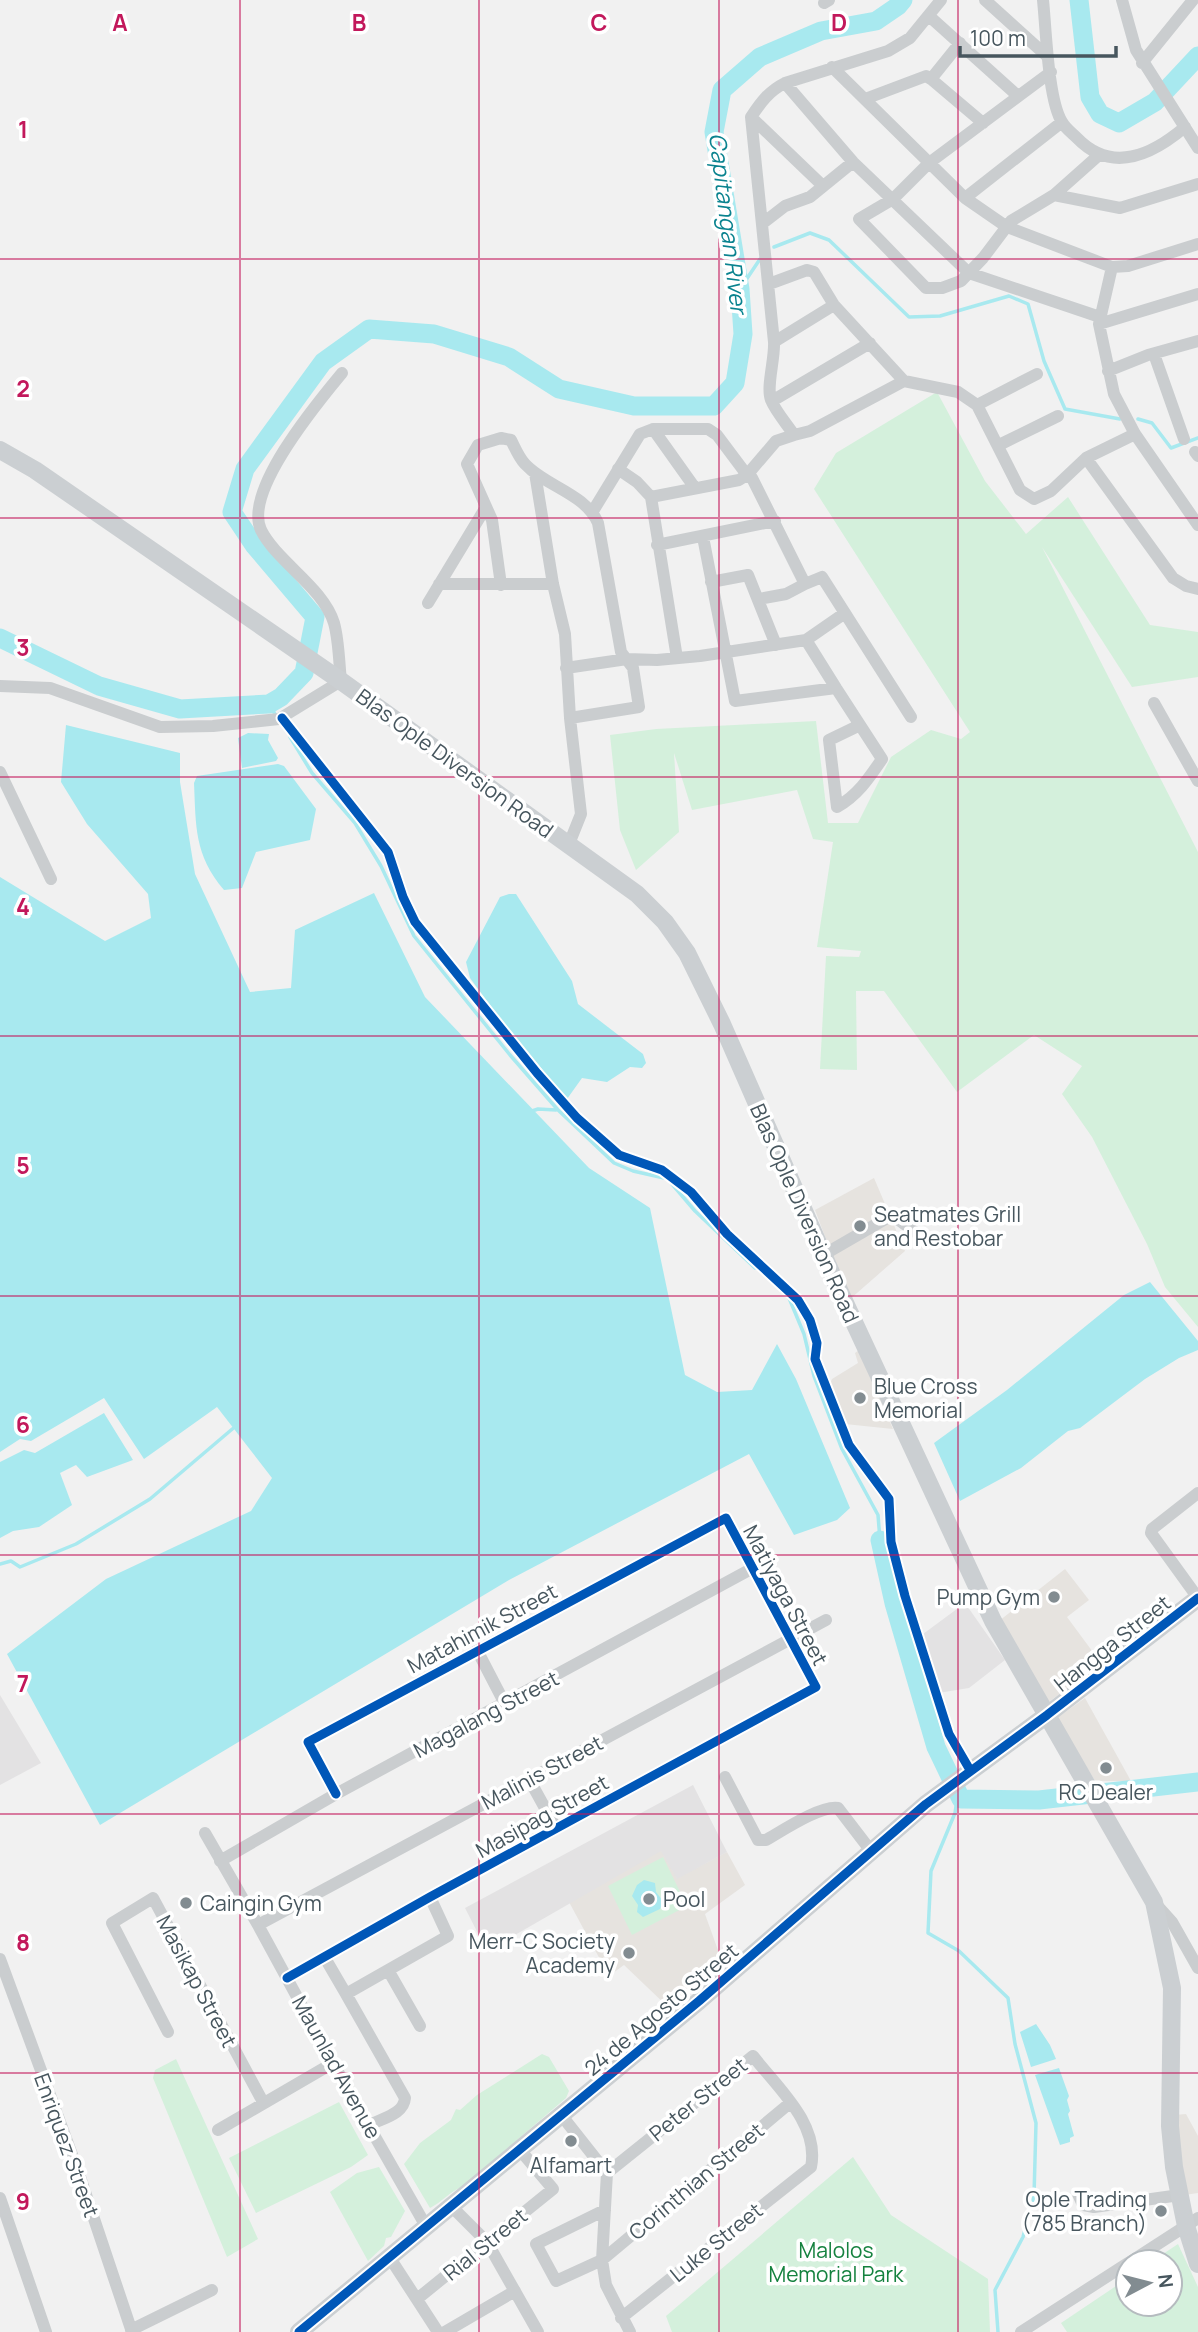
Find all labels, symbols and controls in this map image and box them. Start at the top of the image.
text: A [112,6,128,38]
text: B [352,6,366,38]
text: C [591,6,608,38]
text: D [831,6,847,38]
scale bar [960,14,1116,58]
text: 100 m [970,24,1026,52]
text: 1 [18,113,28,145]
water label: Capitangan River [702,131,756,318]
text: 2 [16,372,30,404]
text: 3 [16,631,30,663]
street label: Blas Ople Diversion Road [351,682,559,844]
text: 4 [16,890,30,922]
street label: Blas Ople Diversion Road [744,1099,866,1327]
text: 5 [16,1149,30,1181]
place label: Seatmates Grill and Restobar [874,1200,1021,1252]
marker: Seatmates Grill and Restobar [852,1218,868,1234]
place label: Blue Cross Memorial [874,1372,977,1424]
marker: Blue Cross Memorial [852,1390,868,1406]
text: 6 [16,1408,30,1440]
street label: Matiyaga Street [737,1520,835,1670]
street label: Matahimik Street [402,1577,562,1679]
place label: Pump Gym [937,1583,1040,1611]
marker: Pump Gym [1046,1589,1062,1605]
street label: Hangga Street [1048,1589,1176,1697]
street label: Magalang Street [408,1664,564,1764]
text: 7 [17,1667,29,1699]
street label: Malinis Street [477,1728,607,1816]
marker: RC Dealer [1098,1760,1114,1776]
street label: Masipag Street [471,1768,613,1864]
place label: RC Dealer [1059,1778,1154,1806]
place label: Pool [663,1885,705,1913]
place label: Caingin Gym [200,1889,322,1917]
marker: Pool [641,1891,657,1907]
marker: Caingin Gym [178,1895,194,1911]
street label: Masikap Street [150,1910,244,2052]
text: 8 [16,1926,30,1958]
place label: Merr-C Society Academy [469,1927,615,1979]
street label: 24 de Agosto Street [578,1936,744,2082]
marker: Merr-C Society Academy [621,1945,637,1961]
street label: Maunlad Avenue [286,1991,388,2143]
street label: Peter Street [643,2051,753,2147]
street label: Enriquez Street [28,2069,106,2221]
street label: Corinthian Street [623,2116,769,2246]
marker: Alfamart [563,2133,579,2149]
place label: Alfamart [530,2151,612,2179]
text: 9 [16,2185,30,2217]
place label: Ople Trading (785 Branch) [1022,2185,1147,2237]
street label: Luke Street [664,2196,768,2288]
street label: Rial Street [437,2201,533,2287]
marker: Ople Trading (785 Branch) [1153,2203,1169,2219]
park label: Malolos Memorial Park [769,2236,904,2288]
north arrow [1114,2248,1184,2318]
text: N [1152,2273,1180,2289]

